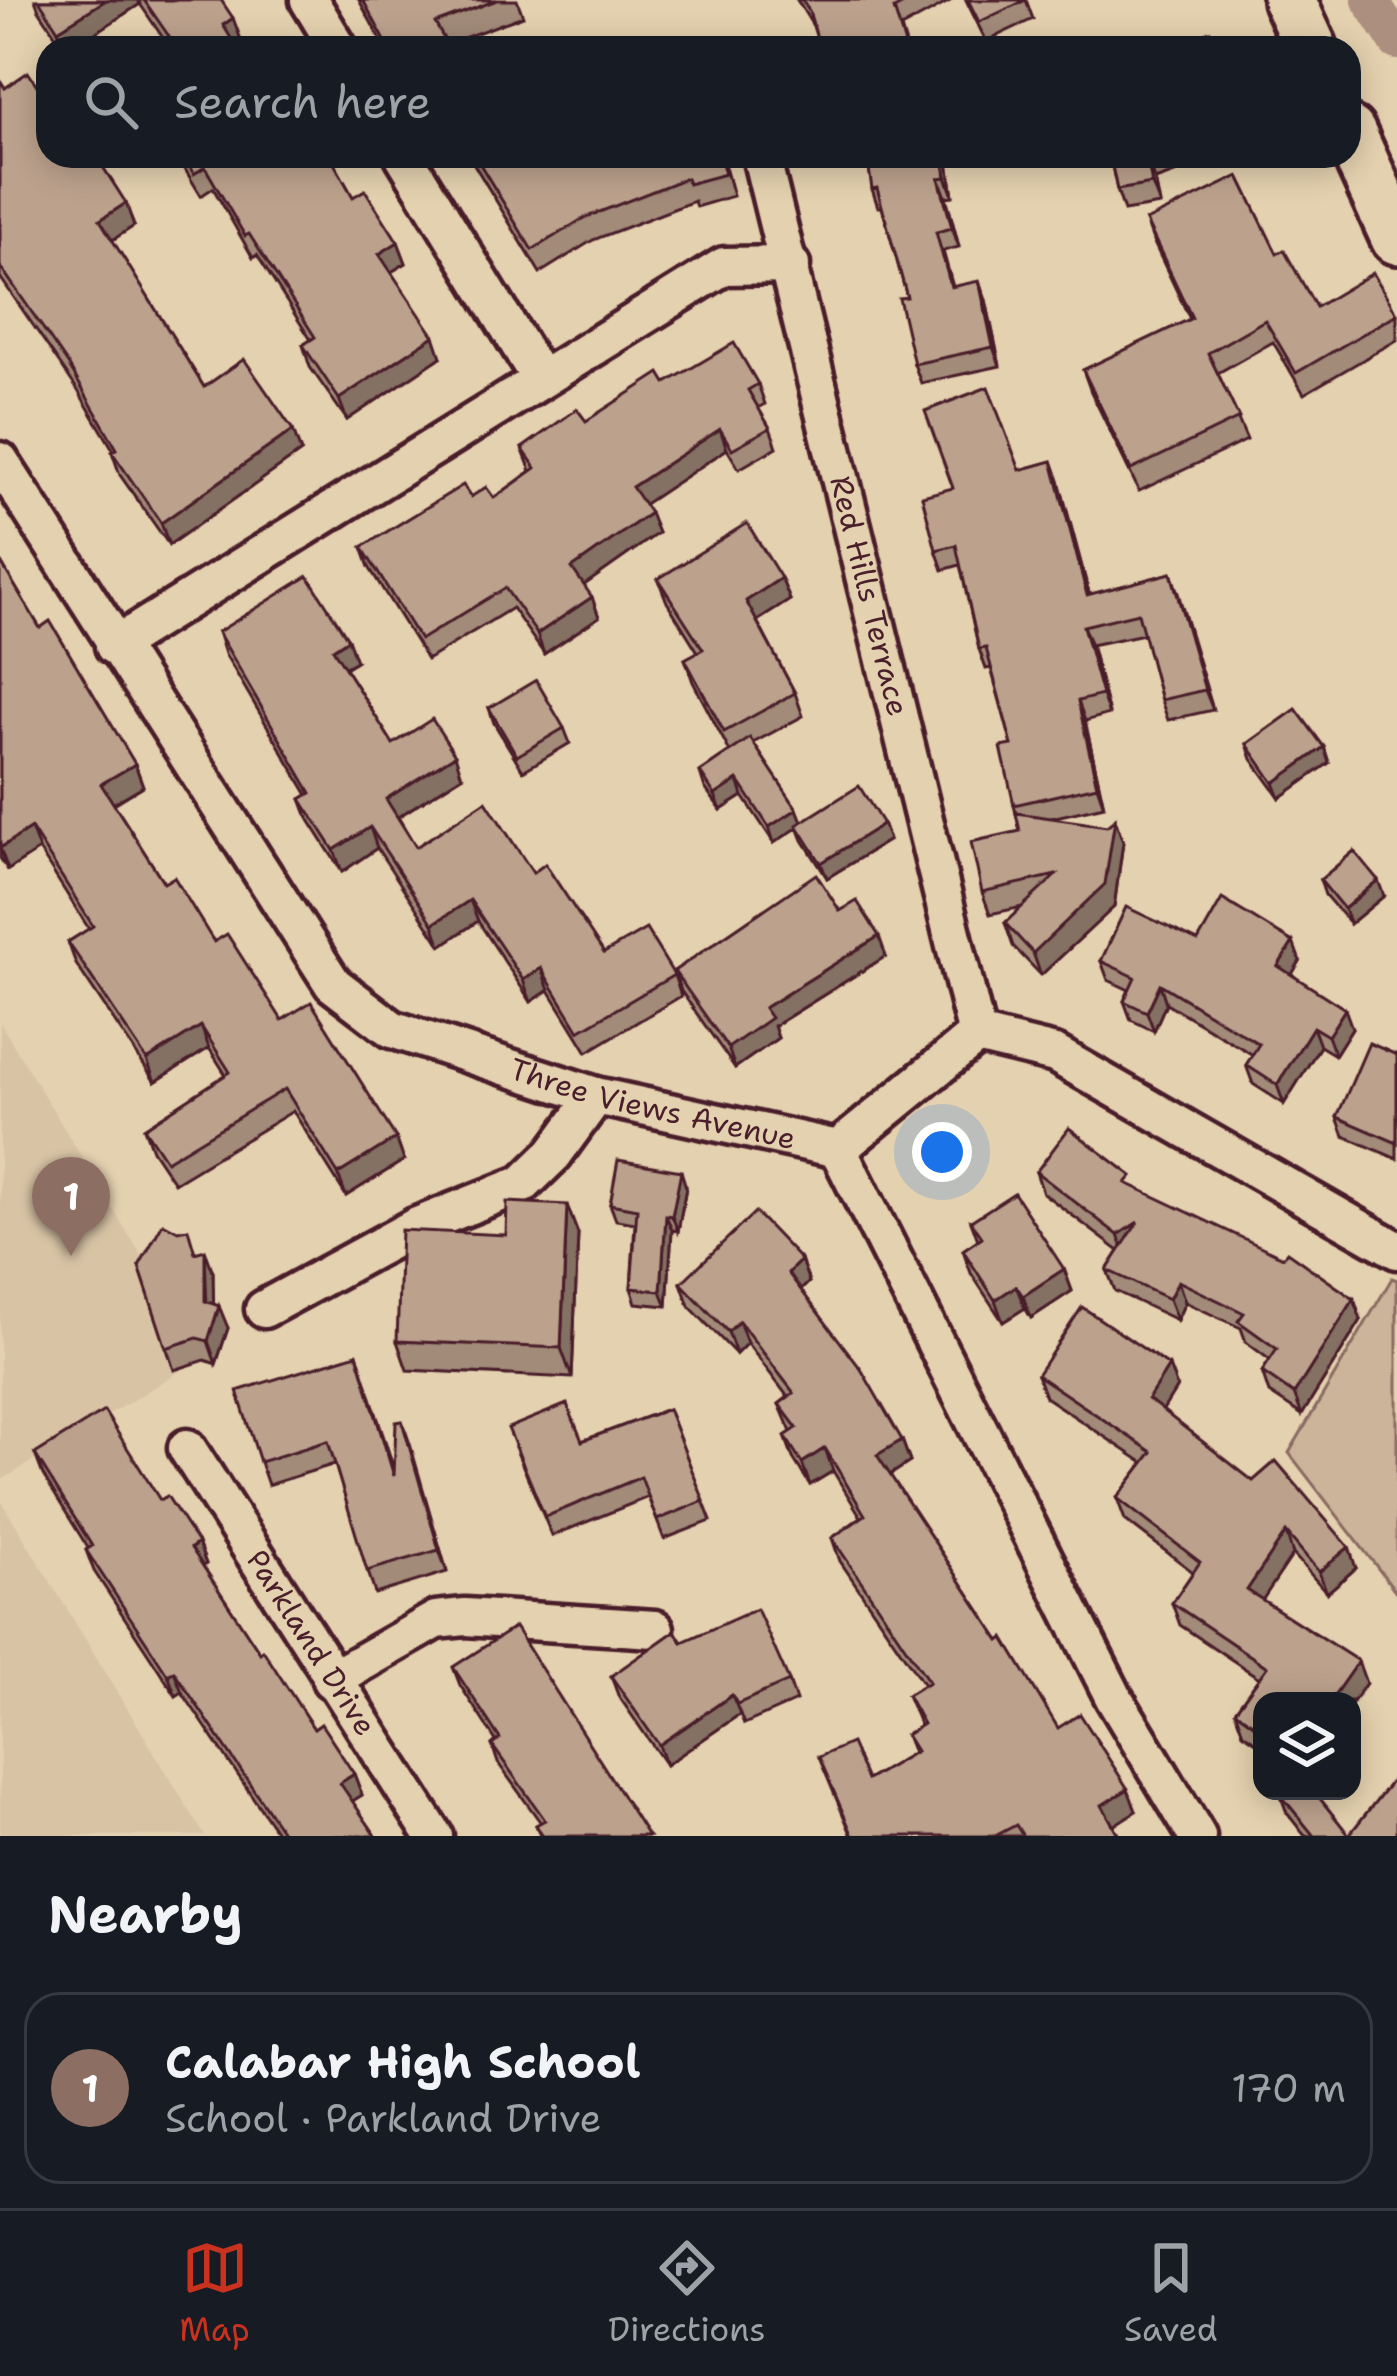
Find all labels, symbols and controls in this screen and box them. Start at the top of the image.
search box [36,36,1361,168]
icon: search [78,69,144,135]
text: Search here [174,72,431,132]
street label: Red Hills Terrace [820,472,919,720]
street label: Three Views Avenue [505,1048,800,1159]
your location [912,1122,972,1182]
pin: 1 [32,1157,110,1256]
street label: Parkland Drive [237,1542,386,1743]
map controls [1253,1692,1361,1800]
button: layers [1253,1692,1361,1800]
text: Nearby [48,1880,243,1948]
text: Calabar High School [165,2032,641,2092]
text: 1 [81,2062,99,2114]
text: 170 m [1231,2062,1346,2114]
text: School · Parkland Drive [165,2092,602,2144]
tab: Map [179,2235,250,2352]
tab: Directions [608,2235,766,2352]
tab: Saved [1124,2235,1218,2352]

